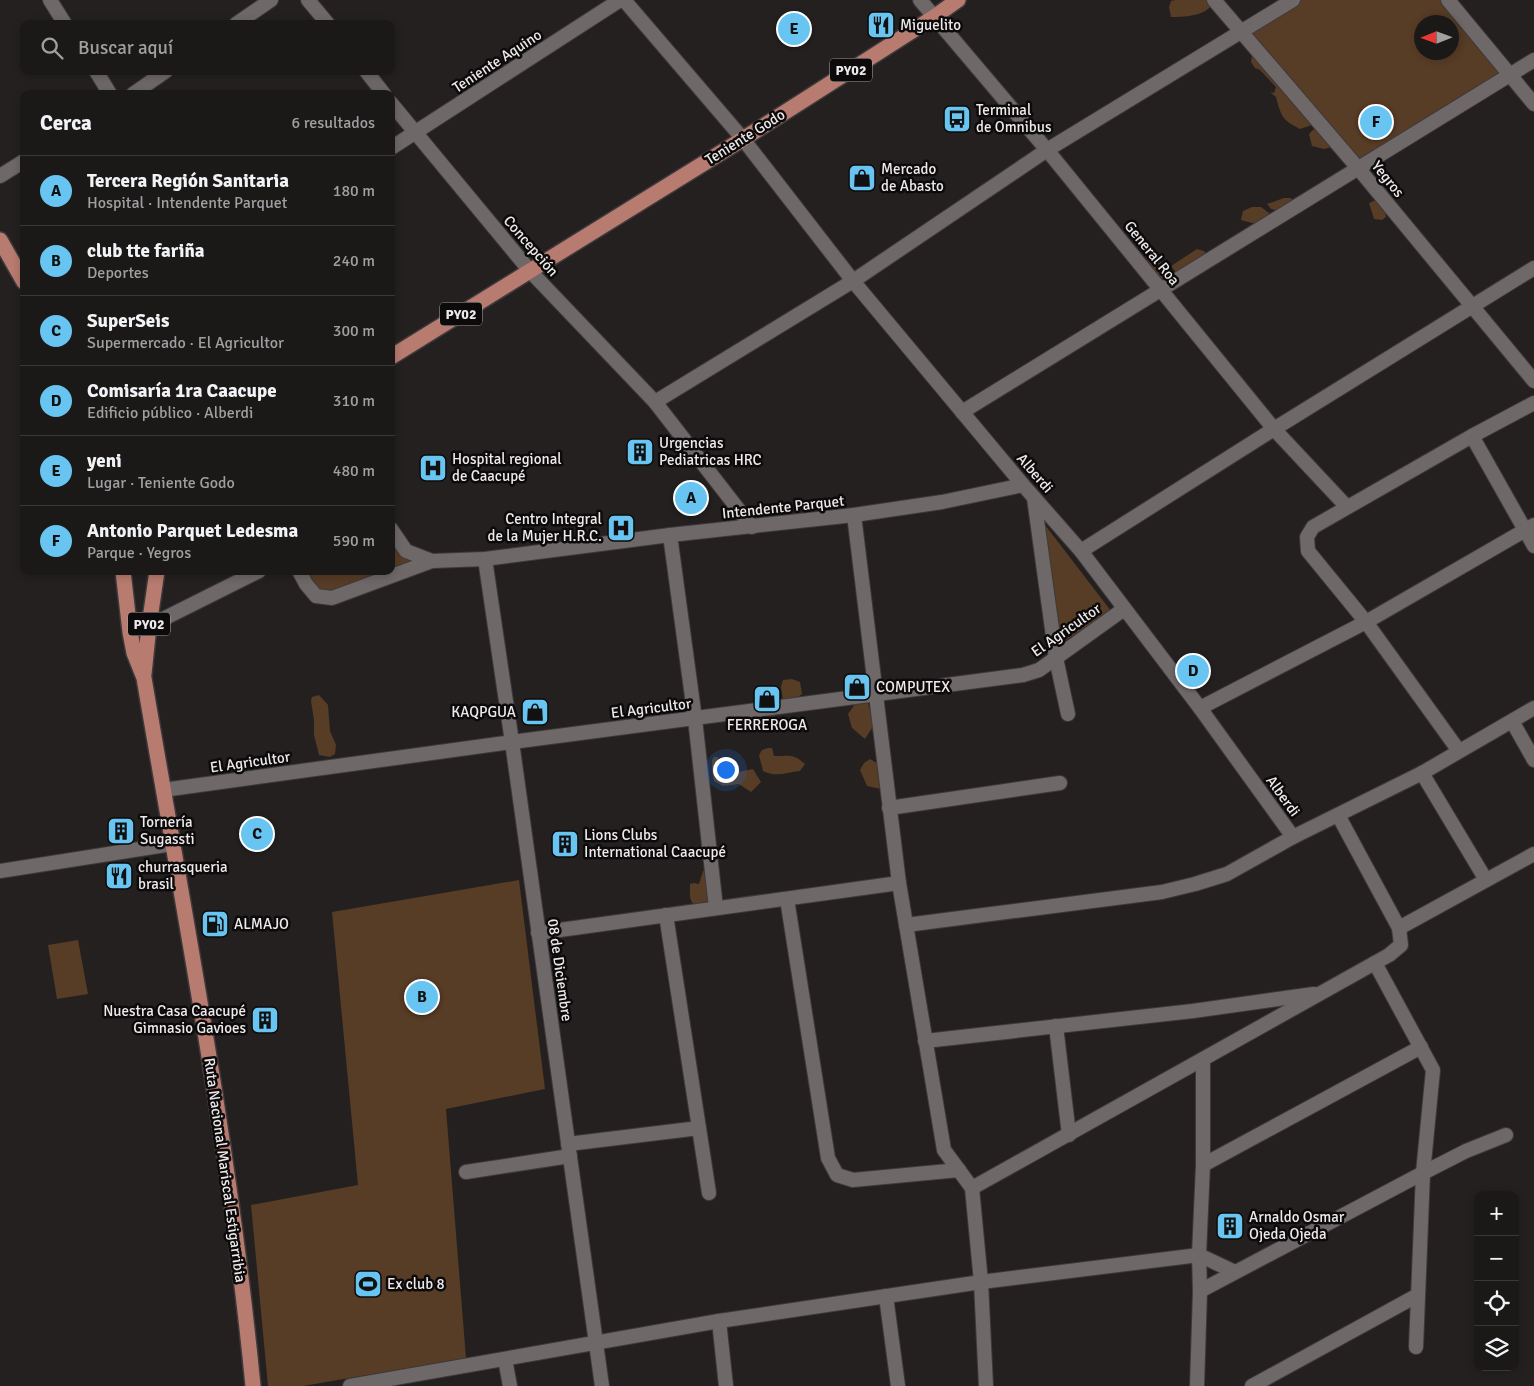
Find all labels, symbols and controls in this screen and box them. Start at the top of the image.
pin: E [778,10,810,48]
restaurant icon: Miguelito [866,10,896,40]
north arrow [1414,15,1459,60]
place label: Miguelito [900,16,961,34]
search box [20,20,395,75]
street label: Teniente Aquino [449,25,545,97]
icon: search [38,34,66,62]
text: Buscar aquí [78,36,173,60]
road number: PY02 [830,58,872,82]
place label: Terminal de Omnibus [976,101,1052,136]
pin: F [1360,103,1392,141]
bus stop icon: Terminal de Omnibus [942,104,972,134]
street label: Teniente Godo [702,105,788,169]
text: Cerca [40,110,92,136]
text: 6 resultados [292,113,375,133]
street label: Yegros [1368,157,1408,201]
place label: Mercado de Abasto [881,160,944,195]
shop icon: Mercado de Abasto [847,163,877,193]
text: Tercera Región Sanitaria [87,169,289,193]
text: A [51,181,61,201]
text: 180 m [333,181,375,201]
text: Hospital · Intendente Parquet [87,193,287,213]
street label: Concepción [500,212,562,280]
street label: General Roa [1121,217,1183,289]
text: club tte fariña [87,239,205,263]
text: B [51,251,61,271]
text: 240 m [333,251,375,271]
text: Deportes [87,263,149,283]
road number: PY02 [440,302,482,326]
text: SuperSeis [87,309,169,333]
text: C [51,321,61,341]
text: 300 m [333,321,375,341]
text: Supermercado · El Agricultor [87,333,284,353]
text: Comisaría 1ra Caacupe [87,379,277,403]
text: D [51,391,61,411]
text: 310 m [333,391,375,411]
text: Edificio público · Alberdi [87,403,253,423]
place label: Urgencias Pediatricas HRC [659,434,762,469]
building icon: Urgencias Pediatricas HRC [625,437,655,467]
text: yeni [87,449,122,473]
place label: Hospital regional de Caacupé [452,450,562,485]
street label: Alberdi [1013,450,1057,496]
hospital icon: Hospital regional de Caacupé [418,453,448,483]
text: E [51,461,61,481]
text: 480 m [333,461,375,481]
text: Lugar · Teniente Godo [87,473,235,493]
pin: A [675,479,707,517]
street label: Intendente Parquet [721,492,845,522]
place label: Centro Integral de la Mujer H.R.C. [488,510,602,545]
hospital icon: Centro Integral de la Mujer H.R.C. [606,513,636,543]
text: Antonio Parquet Ledesma [87,519,298,543]
text: F [52,531,60,551]
text: 590 m [333,531,375,551]
text: Parque · Yegros [87,543,191,563]
street label: El Agricultor [1028,599,1105,661]
road number: PY02 [128,612,170,636]
pin: D [1177,652,1209,690]
shop icon: COMPUTEX [842,672,872,702]
place label: COMPUTEX [876,678,950,696]
shop icon: FERREROGA [752,684,782,714]
street label: El Agricultor [610,694,693,722]
shop icon: KAQPGUA [520,697,550,727]
place label: KAQPGUA [451,703,516,721]
place label: FERREROGA [727,716,807,734]
street label: El Agricultor [209,747,292,777]
your location [713,757,739,783]
street label: Alberdi [1262,772,1304,820]
place label: Tornería Sugassti [140,813,195,848]
pin: C [241,815,273,853]
building icon: Tornería Sugassti [106,816,136,846]
place label: Lions Clubs International Caacupé [584,826,726,861]
building icon: Lions Clubs International Caacupé [550,829,580,859]
place label: churrasqueria brasil [138,858,228,893]
restaurant icon: churrasqueria brasil [104,861,134,891]
fuel station icon: ALMAJO [200,909,230,939]
place label: ALMAJO [234,915,289,933]
street label: 08 de Diciembre [544,918,576,1022]
pin: B [406,978,438,1016]
place label: Nuestra Casa Caacupé Gimnasio Gavioes [103,1002,246,1037]
building icon: Nuestra Casa Caacupé Gimnasio Gavioes [250,1005,280,1035]
street label: Ruta Nacional Mariscal Estigarribia [200,1056,250,1284]
map controls [1474,1191,1519,1371]
button: + [1474,1191,1519,1236]
place label: Arnaldo Osmar Ojeda Ojeda [1249,1208,1345,1243]
building icon: Arnaldo Osmar Ojeda Ojeda [1215,1211,1245,1241]
button: − [1474,1236,1519,1281]
sports icon: Ex club 8 [353,1269,383,1299]
place label: Ex club 8 [387,1275,445,1293]
button: locate [1474,1281,1519,1326]
button: layers [1474,1326,1519,1371]

